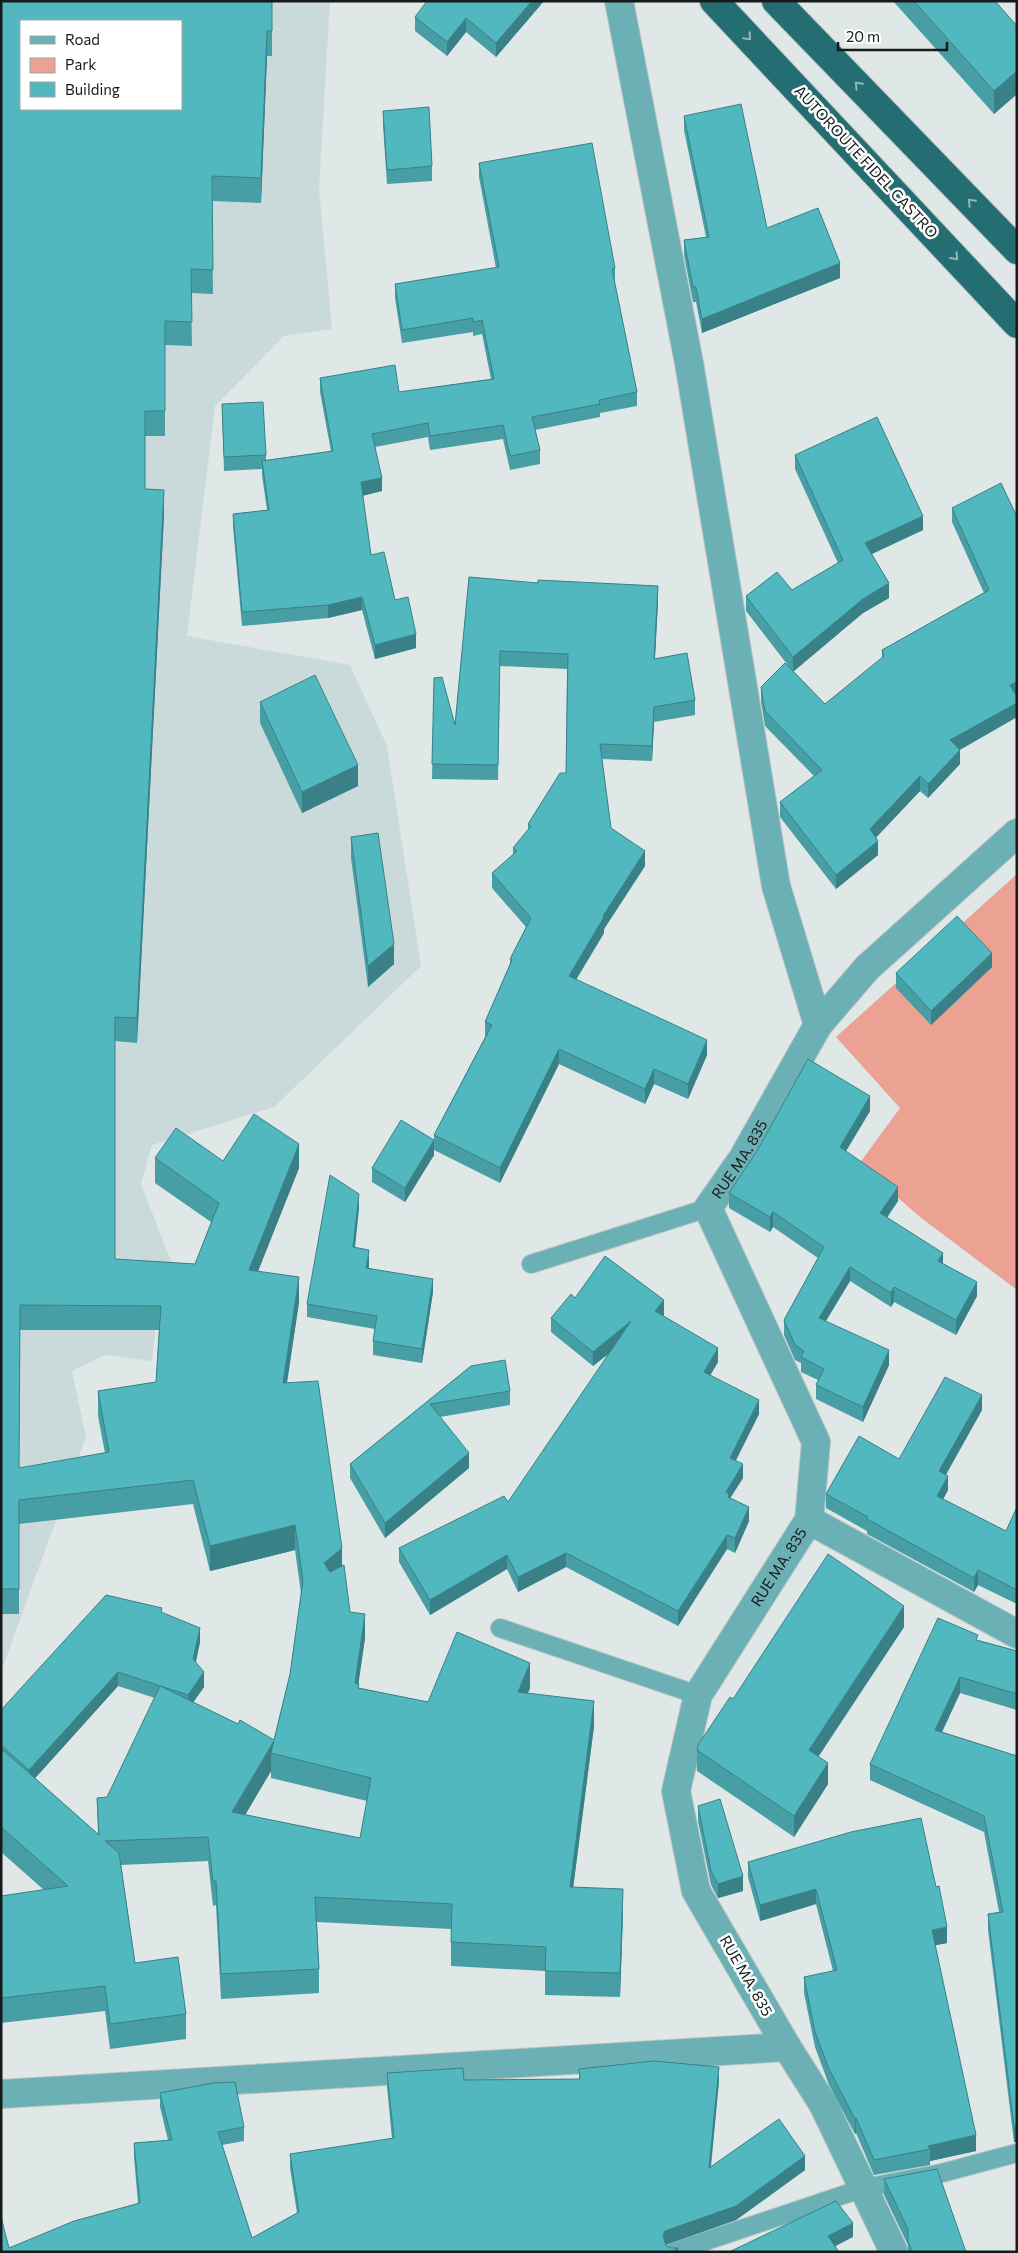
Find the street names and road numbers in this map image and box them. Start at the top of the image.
street label: AUTOROUTE FIDEL CASTRO [791,81,942,241]
street label: RUE MA. 835 [707,1116,771,1202]
street label: RUE MA. 835 [747,1524,810,1609]
street label: RUE MA. 835 [717,1932,777,2019]

